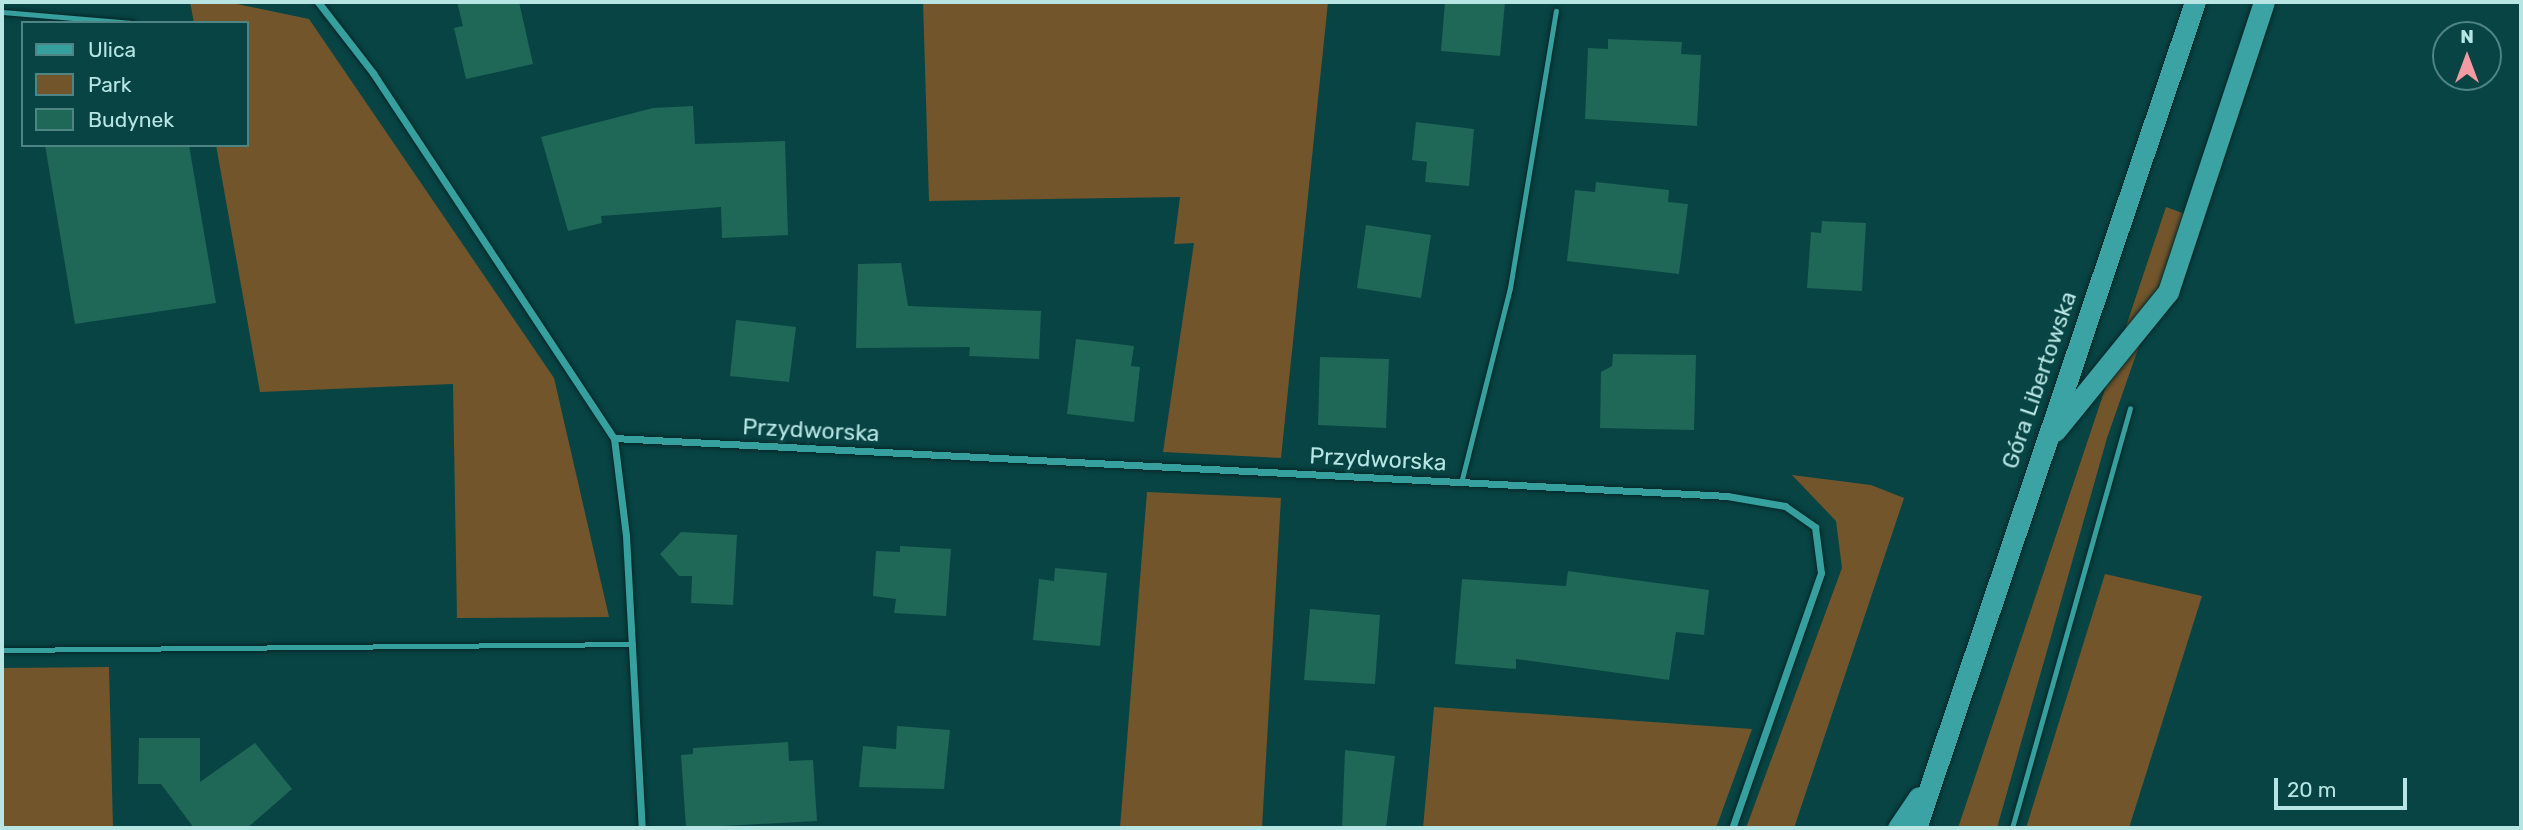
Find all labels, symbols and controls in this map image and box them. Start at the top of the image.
legend [21,21,248,147]
north arrow [2432,21,2502,91]
text: N [2460,25,2474,48]
text: Ulica [88,37,136,62]
text: Park [88,72,132,97]
text: Budynek [88,107,174,132]
street label: Góra Libertowska [1996,288,2082,472]
street label: Przydworska [742,413,880,447]
street label: Przydworska [1309,442,1447,476]
scale bar [2278,764,2411,808]
text: 20 m [2287,777,2336,802]

